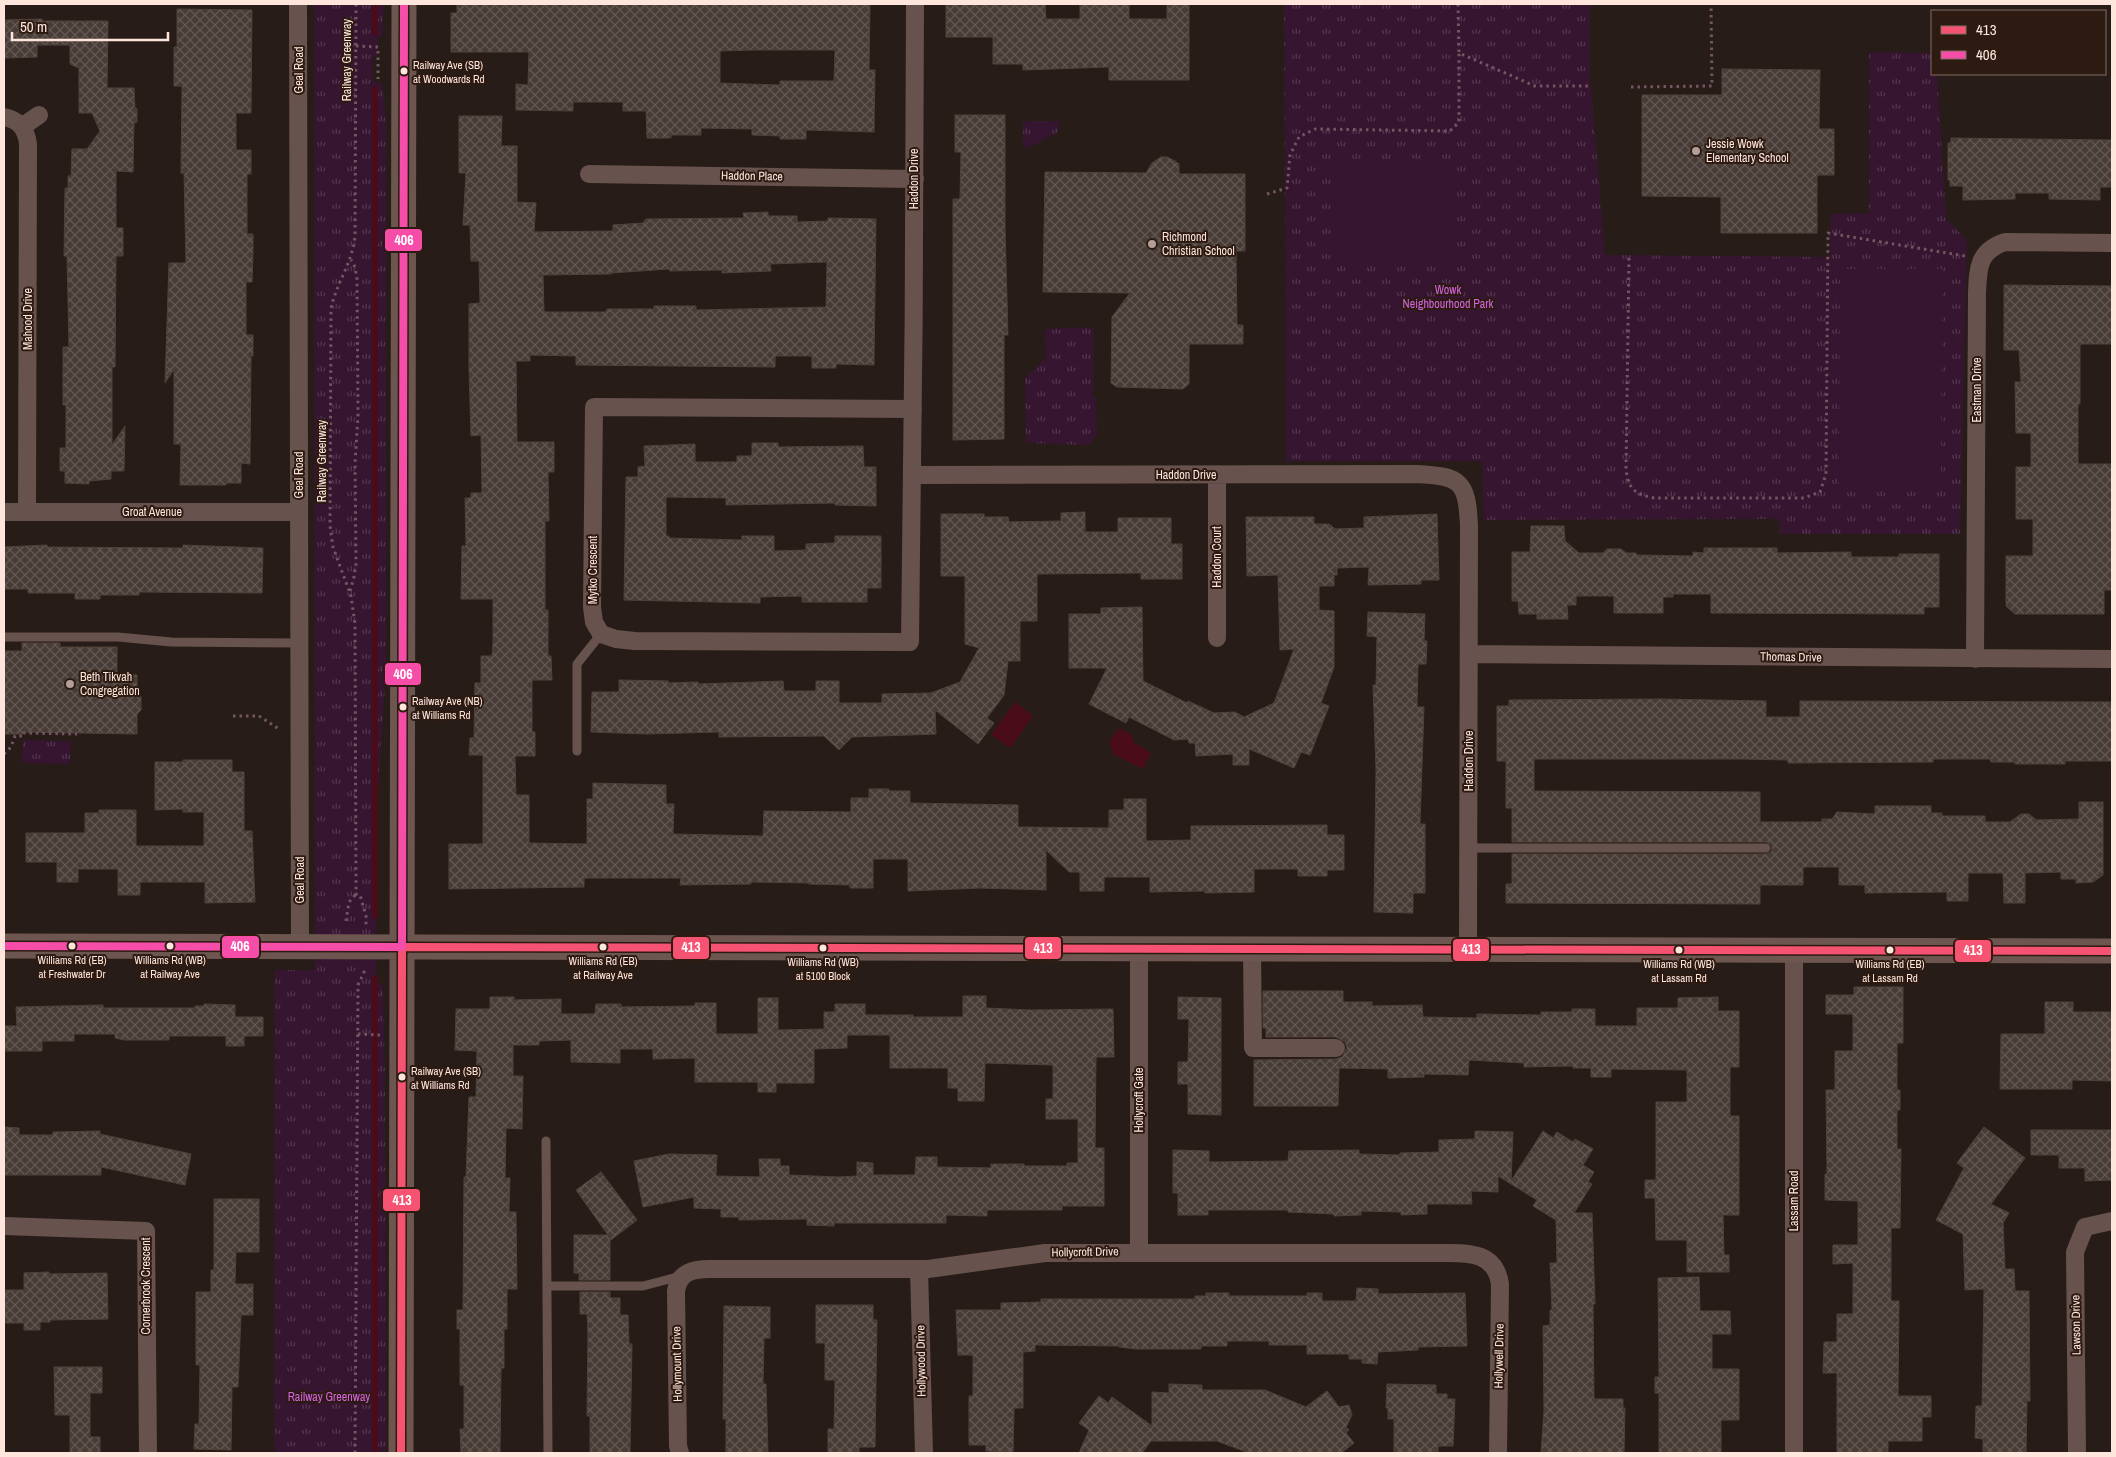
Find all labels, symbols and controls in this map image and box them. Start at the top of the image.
scale bar [12,10,169,42]
legend [1931,10,2106,75]
text: 50 m [20,16,47,37]
street label: Railway Greenway [339,19,355,101]
text: 413 [1976,19,1997,40]
text: 406 [1976,44,1997,65]
street label: Geal Road [291,46,307,94]
place label: Railway Ave (SB) at Woodwards Rd [413,58,485,86]
marker: Railway Ave (SB) at Woodwards Rd [399,66,409,76]
place label: Jessie Wowk Elementary School [1706,136,1789,166]
marker: Jessie Wowk Elementary School [1690,145,1702,157]
street label: Haddon Drive [906,149,922,209]
street label: Haddon Place [721,167,783,185]
line badge: 406 [384,228,423,252]
place label: Richmond Christian School [1162,229,1235,259]
text: 406 [394,231,414,249]
marker: Richmond Christian School [1146,238,1158,250]
park label: Wowk Neighbourhood Park [1403,282,1493,312]
street label: Mahood Drive [20,288,36,350]
street label: Eastman Drive [1969,357,1985,423]
street label: Railway Greenway [314,420,330,502]
street label: Geal Road [291,451,307,499]
street label: Haddon Drive [1156,467,1216,483]
street label: Groat Avenue [122,504,182,520]
street label: Haddon Court [1209,526,1225,588]
street label: Mytko Crescent [585,536,601,604]
street label: Thomas Drive [1760,648,1822,666]
line badge: 406 [384,662,422,686]
text: 406 [393,665,413,683]
place label: Beth Tikvah Congregation [80,669,140,699]
marker: Beth Tikvah Congregation [64,678,76,690]
place label: Railway Ave (NB) at Williams Rd [412,694,483,722]
marker: Railway Ave (NB) at Williams Rd [398,702,408,712]
street label: Haddon Drive [1461,731,1477,791]
street label: Geal Road [292,856,308,904]
line badge: 406 [221,935,260,959]
line badge: 413 [672,936,710,960]
line badge: 413 [1024,936,1062,960]
text: 406 [230,937,250,955]
text: 413 [681,938,701,956]
line badge: 413 [1452,938,1490,962]
text: 413 [1033,939,1053,957]
line badge: 413 [1954,939,1992,963]
text: 413 [1461,940,1481,958]
marker: Williams Rd (EB) at Freshwater Dr [67,941,77,951]
marker: Williams Rd (WB) at Railway Ave [165,941,175,951]
text: 413 [1963,941,1983,959]
marker: Williams Rd (EB) at Railway Ave [598,942,608,952]
marker: Williams Rd (WB) at 5100 Block [818,943,828,953]
marker: Williams Rd (WB) at Lassam Rd [1674,945,1684,955]
marker: Williams Rd (EB) at Lassam Rd [1885,945,1895,955]
place label: Williams Rd (EB) at Freshwater Dr [37,953,107,981]
place label: Williams Rd (WB) at Railway Ave [134,953,206,981]
place label: Williams Rd (EB) at Railway Ave [568,954,638,982]
place label: Williams Rd (WB) at 5100 Block [787,955,859,983]
place label: Williams Rd (WB) at Lassam Rd [1643,957,1715,985]
place label: Williams Rd (EB) at Lassam Rd [1855,957,1925,985]
place label: Railway Ave (SB) at Williams Rd [411,1064,481,1092]
street label: Hollycroft Gate [1131,1067,1147,1133]
marker: Railway Ave (SB) at Williams Rd [397,1072,407,1082]
street label: Lassam Road [1786,1171,1802,1231]
line badge: 413 [382,1188,421,1212]
text: 413 [392,1191,412,1209]
street label: Cornerbrook Crescent [138,1237,154,1334]
street label: Hollycroft Drive [1051,1243,1119,1261]
street label: Lawson Drive [2067,1295,2085,1355]
street label: Hollywell Drive [1490,1323,1508,1389]
street label: Hollywood Drive [912,1325,930,1397]
street label: Hollymount Drive [668,1326,686,1402]
park label: Railway Greenway [288,1389,370,1405]

